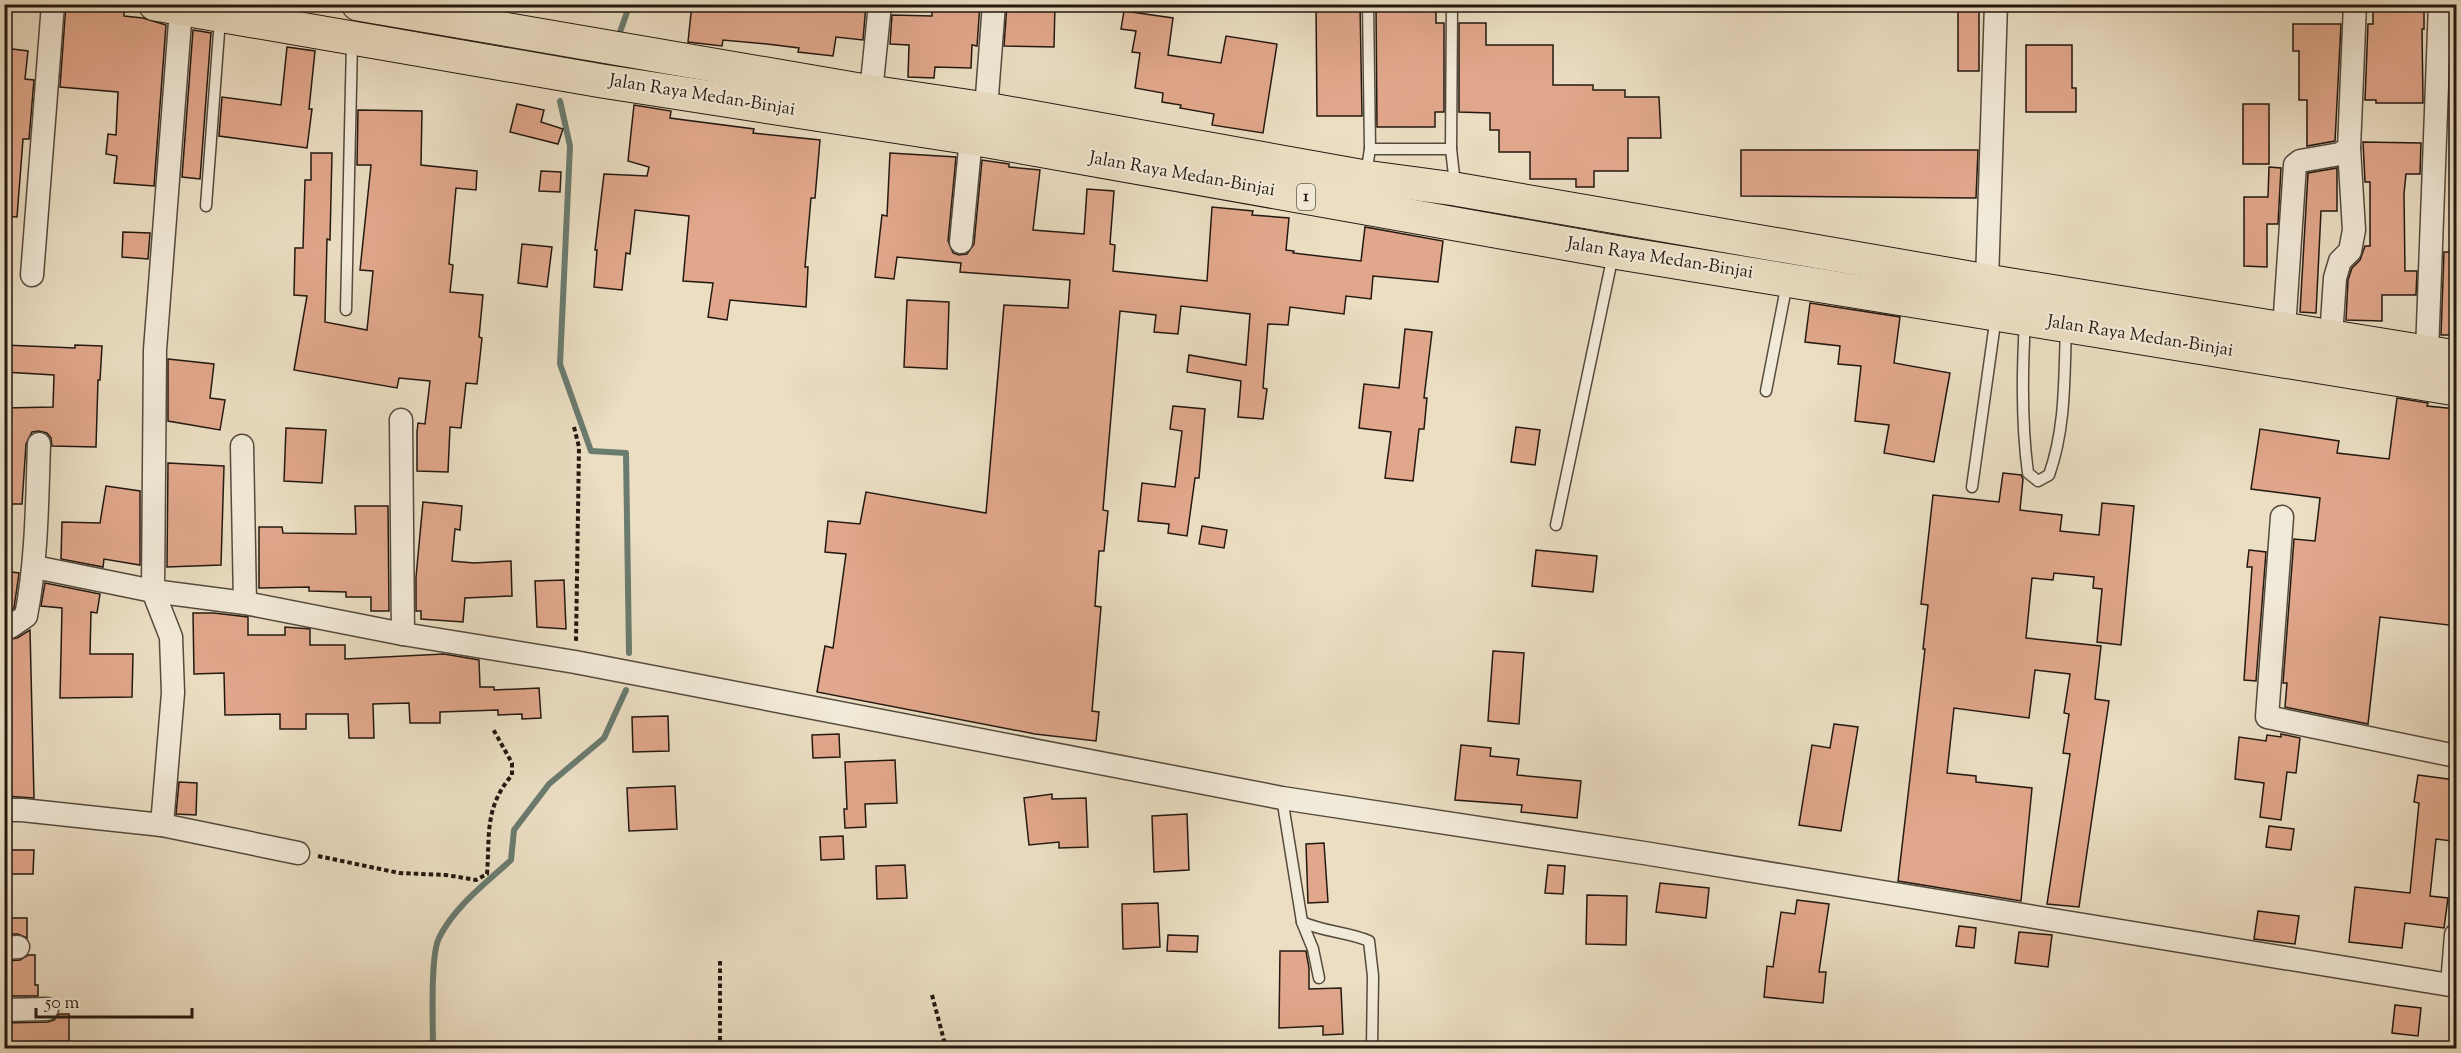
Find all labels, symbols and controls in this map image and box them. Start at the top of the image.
street label: Jalan Raya Medan-Binjai [606,68,797,124]
street label: Jalan Raya Medan-Binjai [1086,146,1277,204]
road number: 1 [1297,184,1315,210]
street label: Jalan Raya Medan-Binjai [1564,231,1755,287]
street label: Jalan Raya Medan-Binjai [2044,309,2235,365]
scale bar [36,981,192,1019]
text: 50 m [44,991,80,1017]

